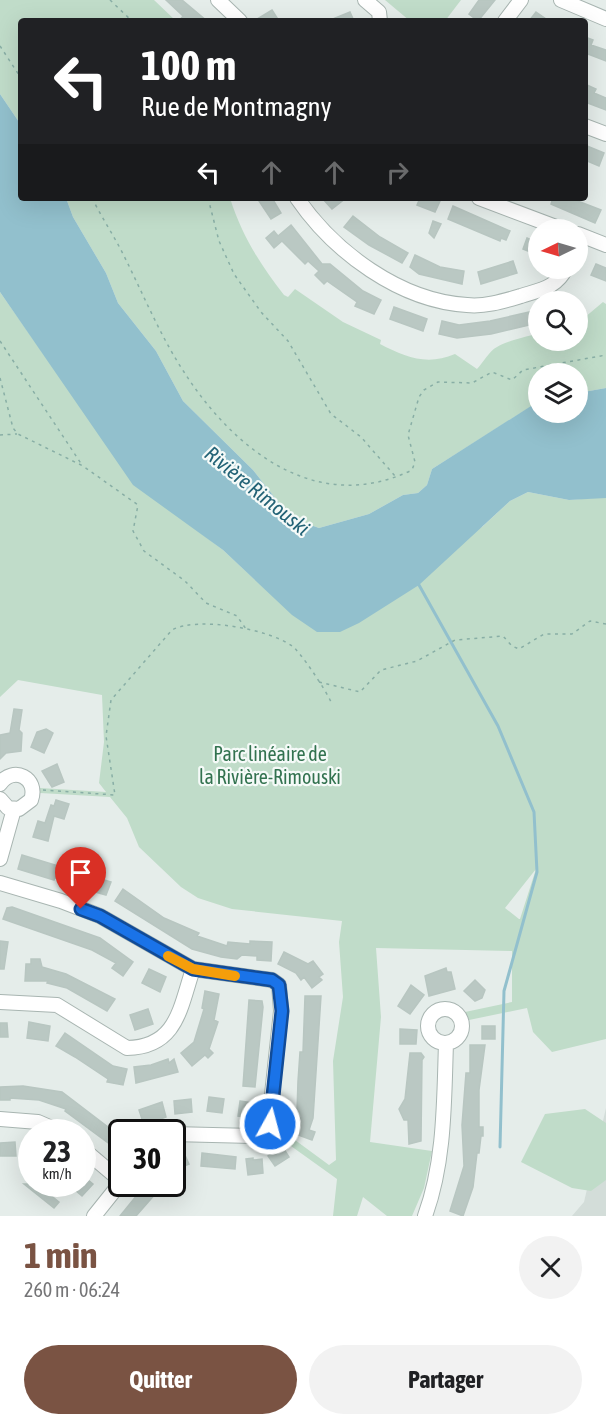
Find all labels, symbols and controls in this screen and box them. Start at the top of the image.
text: 100 m [141,41,236,89]
icon: left [42,42,120,120]
text: Rue de Montmagny [141,91,332,122]
icon: left [192,156,225,189]
icon: ahead [255,156,288,189]
icon: ahead [318,156,351,189]
icon: right [381,156,414,189]
north arrow [528,219,588,279]
map controls [528,219,588,423]
button: search [528,291,588,351]
button: layers [528,363,588,423]
water label: Rivière Rimouski [200,441,315,540]
park label: Parc linéaire de la Rivière-Rimouski [199,742,341,788]
pin [55,847,106,909]
icon: arrive [64,856,97,889]
position arrow [238,1092,302,1156]
speed limit sign: 30 [108,1119,186,1197]
text: 23 [43,1134,71,1168]
text: km/h [42,1165,72,1182]
text: 1 min [24,1234,98,1276]
button: close [519,1236,582,1299]
text: 260 m · 06:24 [24,1278,120,1301]
button: Quitter [24,1345,297,1414]
button: Partager [309,1345,582,1414]

